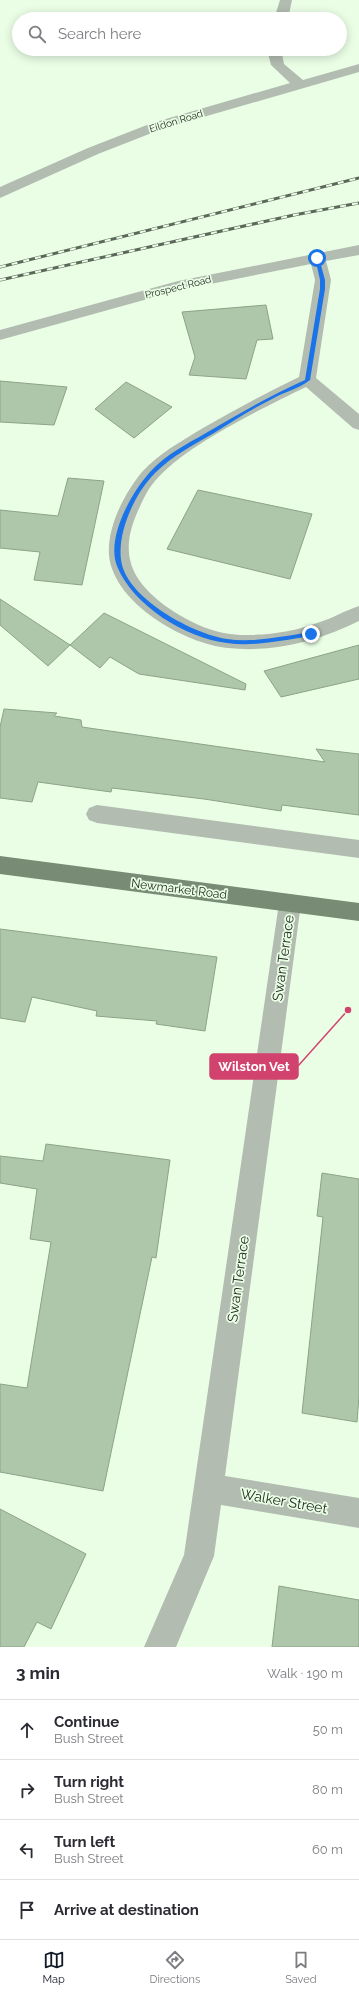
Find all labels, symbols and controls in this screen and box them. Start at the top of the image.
search box [12,12,347,56]
icon: search [26,23,48,45]
text: Search here [58,25,141,43]
street label: Eildon Road [148,108,204,134]
route start [308,249,326,267]
street label: Prospect Road [144,273,212,301]
route end [302,625,320,643]
street label: Newmarket Road [130,876,228,902]
street label: Swan Terrace [269,914,297,1002]
callout: Wilston Vet [210,1054,298,1079]
text: Wilston Vet [218,1059,290,1074]
street label: Swan Terrace [224,1235,252,1323]
street label: Walker Street [239,1486,329,1517]
text: 3 min [16,1663,60,1683]
text: Walk · 190 m [267,1666,343,1681]
text: Continue [54,1713,119,1731]
icon: ahead [16,1719,38,1741]
text: 50 m [313,1722,343,1737]
text: Bush Street [54,1731,124,1746]
text: Turn right [54,1773,124,1791]
icon: right [16,1779,38,1801]
text: 80 m [312,1782,343,1797]
text: Bush Street [54,1791,124,1806]
text: Turn left [54,1833,115,1851]
icon: left [16,1839,38,1861]
text: 60 m [312,1842,343,1857]
text: Bush Street [54,1851,124,1866]
icon: arrive [16,1899,38,1921]
text: Arrive at destination [54,1901,199,1919]
tab: Map [42,1949,65,1986]
tab: Directions [150,1949,200,1986]
tab: Saved [285,1949,317,1986]

